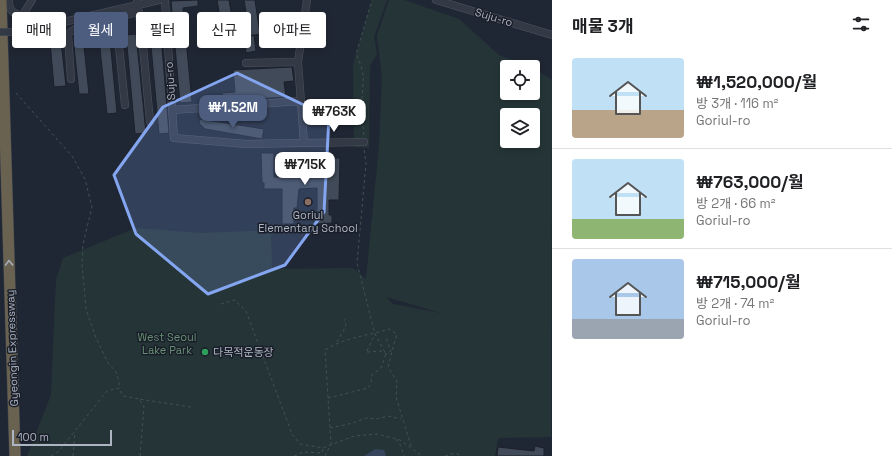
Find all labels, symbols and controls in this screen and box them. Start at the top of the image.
street label: Suju-ro [473,5,515,29]
chip: 매매 [12,12,66,48]
chip: 월세 [74,12,128,48]
chip: 필터 [136,12,189,48]
chip: 신규 [197,12,251,48]
chip: 아파트 [259,12,326,48]
icon: filters [850,13,872,35]
text: 매물 3개 [572,15,634,37]
map controls [500,60,540,148]
button: locate [500,60,540,100]
street label: Suju-ro [162,61,178,101]
text: ₩1,520,000/월 [696,71,817,93]
icon: home [604,74,652,122]
pin: ₩1.52M [200,95,266,129]
text: 방 3개 · 116 m² [696,95,778,112]
text: ₩1.52M [208,99,258,116]
pin: ₩763K [306,99,362,133]
text: ₩763K [312,103,356,120]
button: layers [500,108,540,148]
text: Goriul-ro [696,112,750,129]
pin: ₩715K [277,152,333,186]
text: ₩715K [284,156,326,173]
text: ₩763,000/월 [696,171,804,193]
icon: home [604,175,652,223]
text: 방 2개 · 66 m² [696,195,775,212]
marker: Goriul Elementary School [303,197,313,207]
place label: Goriul Elementary School [258,208,358,235]
text: Goriul-ro [696,212,750,229]
one-way arrow [5,260,14,266]
text: ₩715,000/월 [696,271,801,293]
icon: home [604,275,652,323]
street label: Gyeongin Expressway [3,289,21,407]
text: 방 2개 · 74 m² [696,295,774,312]
text: Goriul-ro [696,312,750,329]
park label: West Seoul Lake Park [137,330,197,357]
place label: 다목적운동장 [213,345,274,359]
marker: 다목적운동장 [200,347,210,357]
scale bar [12,428,112,447]
text: 100 m [18,430,49,444]

